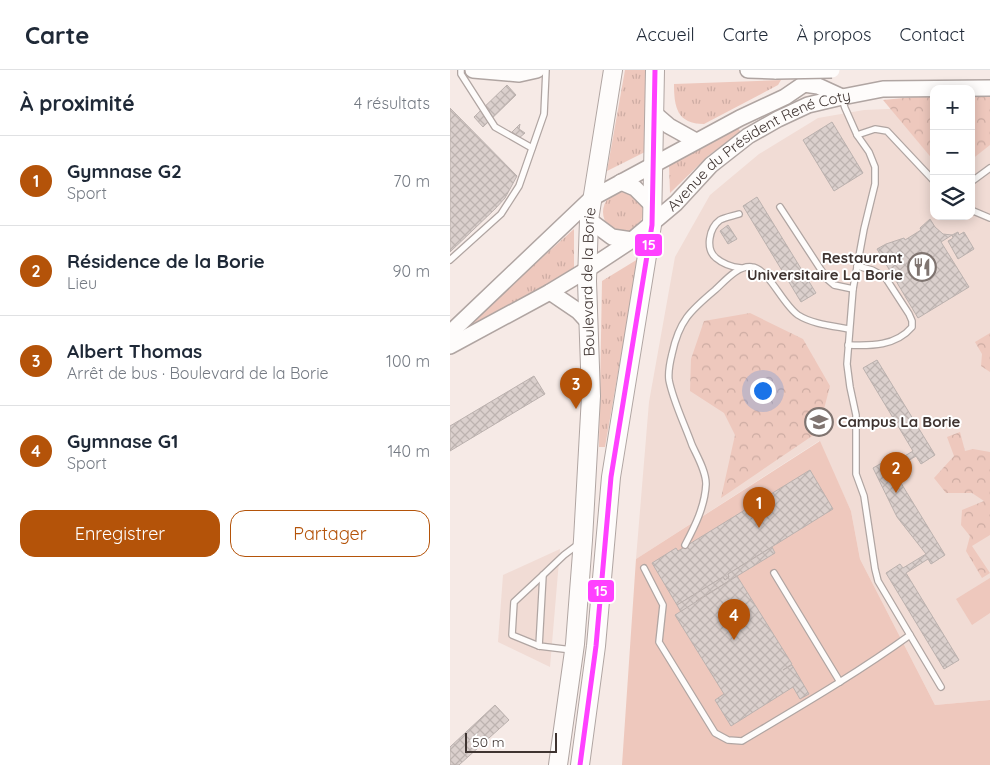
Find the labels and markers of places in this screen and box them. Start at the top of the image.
place label: Restaurant Universitaire La Borie [747,248,903,284]
restaurant icon: Restaurant Universitaire La Borie [907,252,937,282]
pin: 3 [560,368,592,409]
school or university icon: Campus La Borie [804,407,834,437]
place label: Campus La Borie [838,412,961,431]
pin: 2 [880,452,912,493]
pin: 1 [743,487,775,528]
pin: 4 [718,599,750,640]

